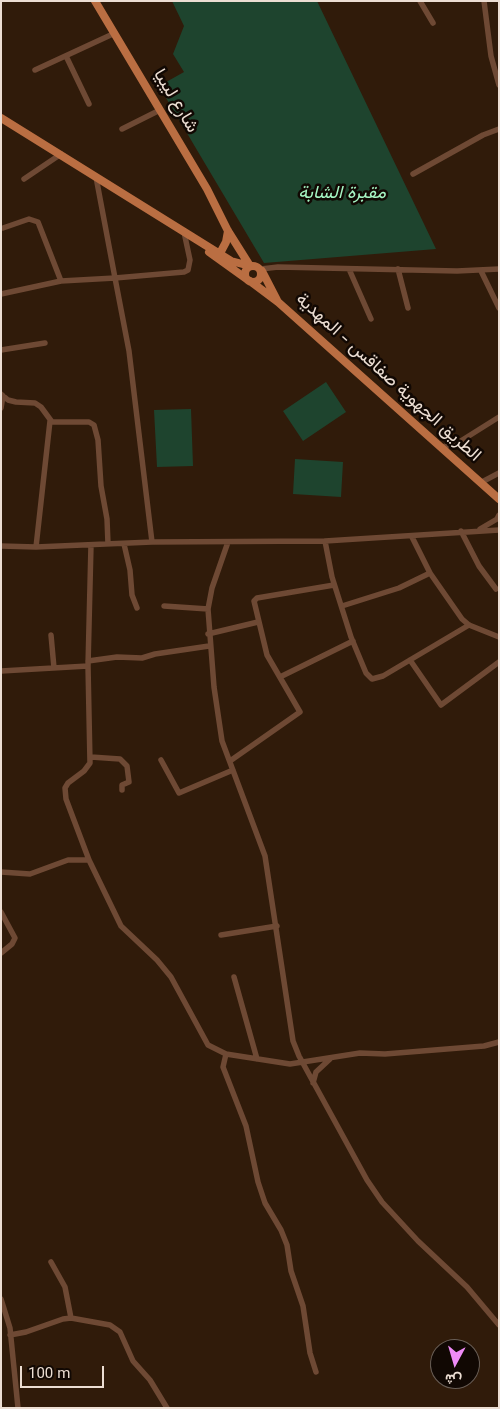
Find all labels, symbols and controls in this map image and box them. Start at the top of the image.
street label: شارع ليبيا [147,66,201,138]
park label: مقبرة الشابة [298,184,386,206]
street label: الطريق الجهوية صفاقس - المهدية [290,290,484,468]
north arrow [430,1339,480,1389]
scale bar [22,1356,106,1388]
text: 100 m [28,1363,70,1386]
text: ش [444,1366,463,1390]

